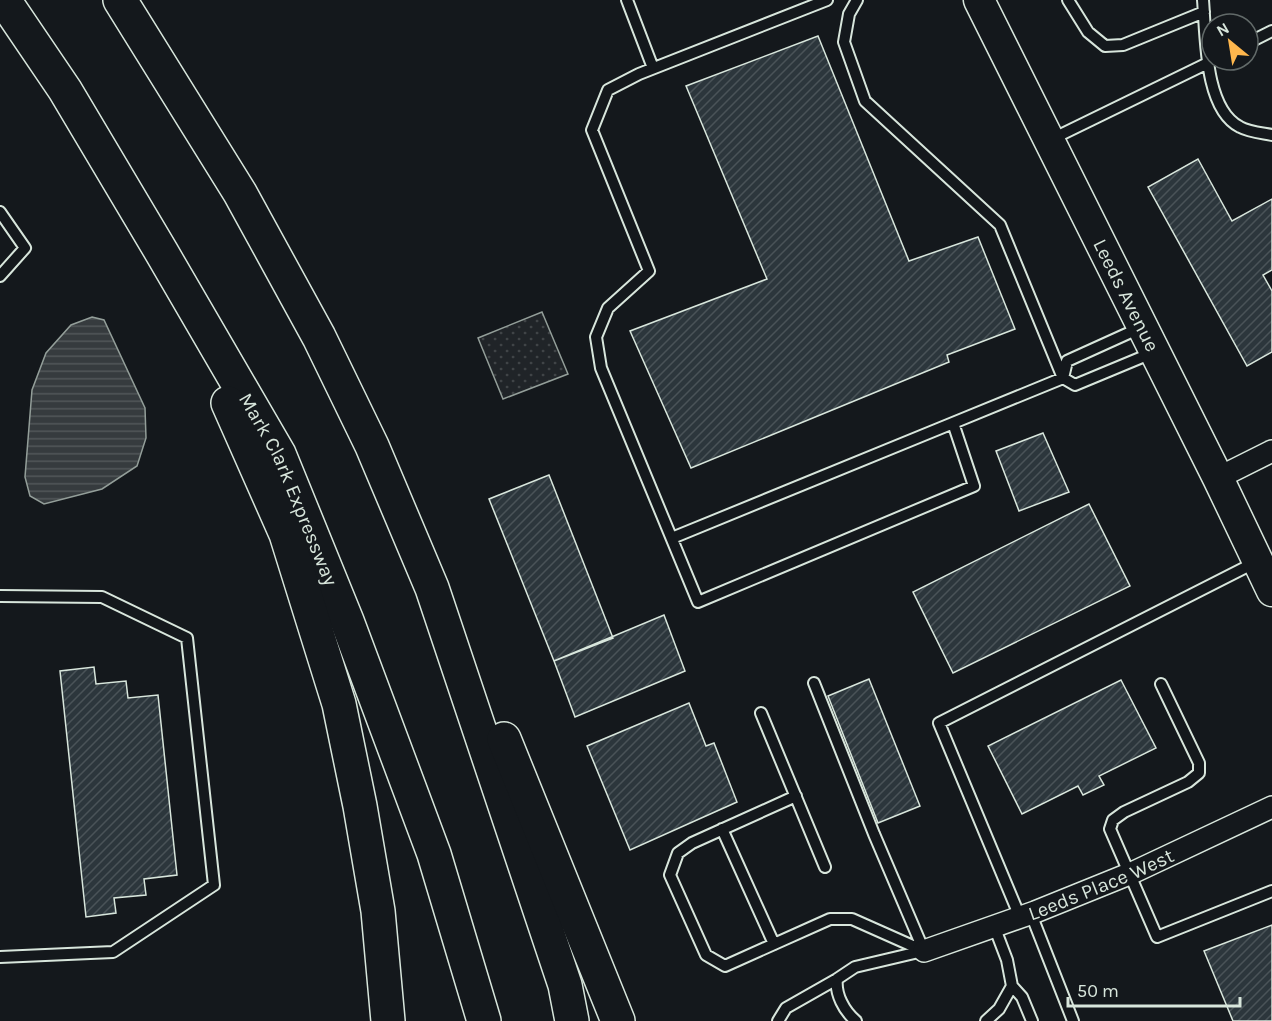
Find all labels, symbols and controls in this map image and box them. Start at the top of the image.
north arrow [1200,12,1260,72]
text: N [1213,18,1232,41]
street label: Leeds Avenue [1088,235,1164,356]
street label: Mark Clark Expressway [234,389,342,589]
street label: Leeds Place West [1025,844,1178,925]
scale bar [1068,970,1240,1008]
text: 50 m [1077,980,1119,1002]

